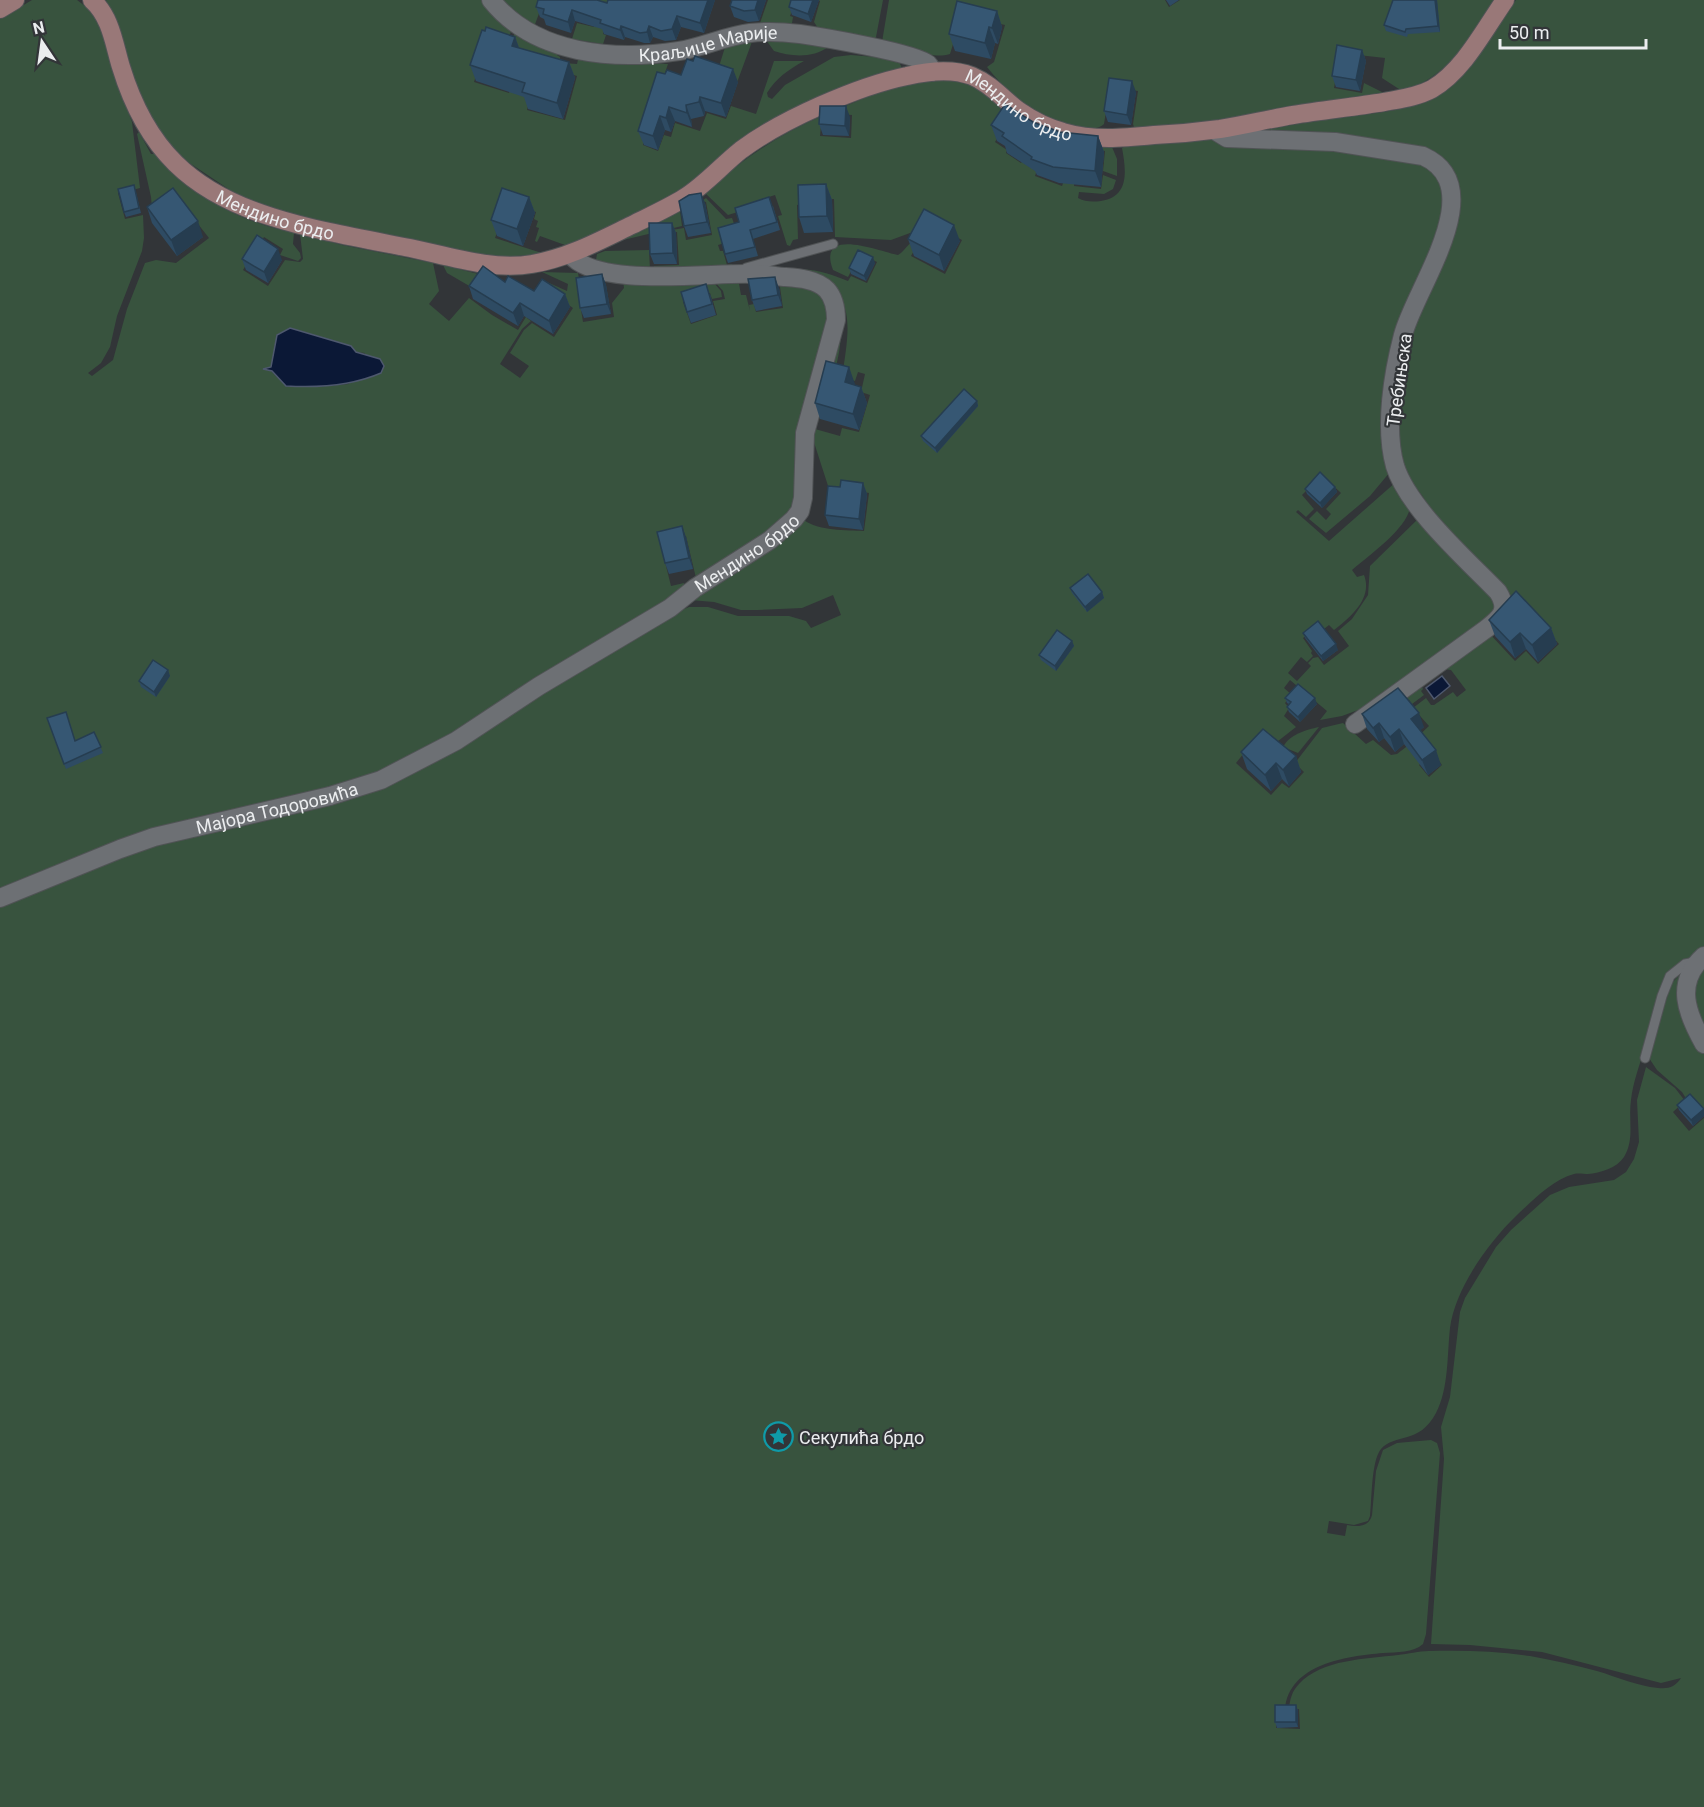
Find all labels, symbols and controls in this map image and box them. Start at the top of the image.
north arrow [12,12,72,72]
scale bar [1500,12,1646,50]
text: N [31,17,46,38]
street label: Краљице Марије [638,21,778,65]
text: 50 m [1509,22,1549,43]
street label: Мендино брдо [962,64,1075,145]
street label: Мендино брдо [213,185,336,243]
street label: Требињска [1382,332,1416,428]
street label: Мендино брдо [690,509,803,596]
street label: Мајора Тодоровића [194,777,360,837]
place icon: Секулића брдо [762,1421,794,1453]
place label: Секулића брдо [799,1427,924,1448]

